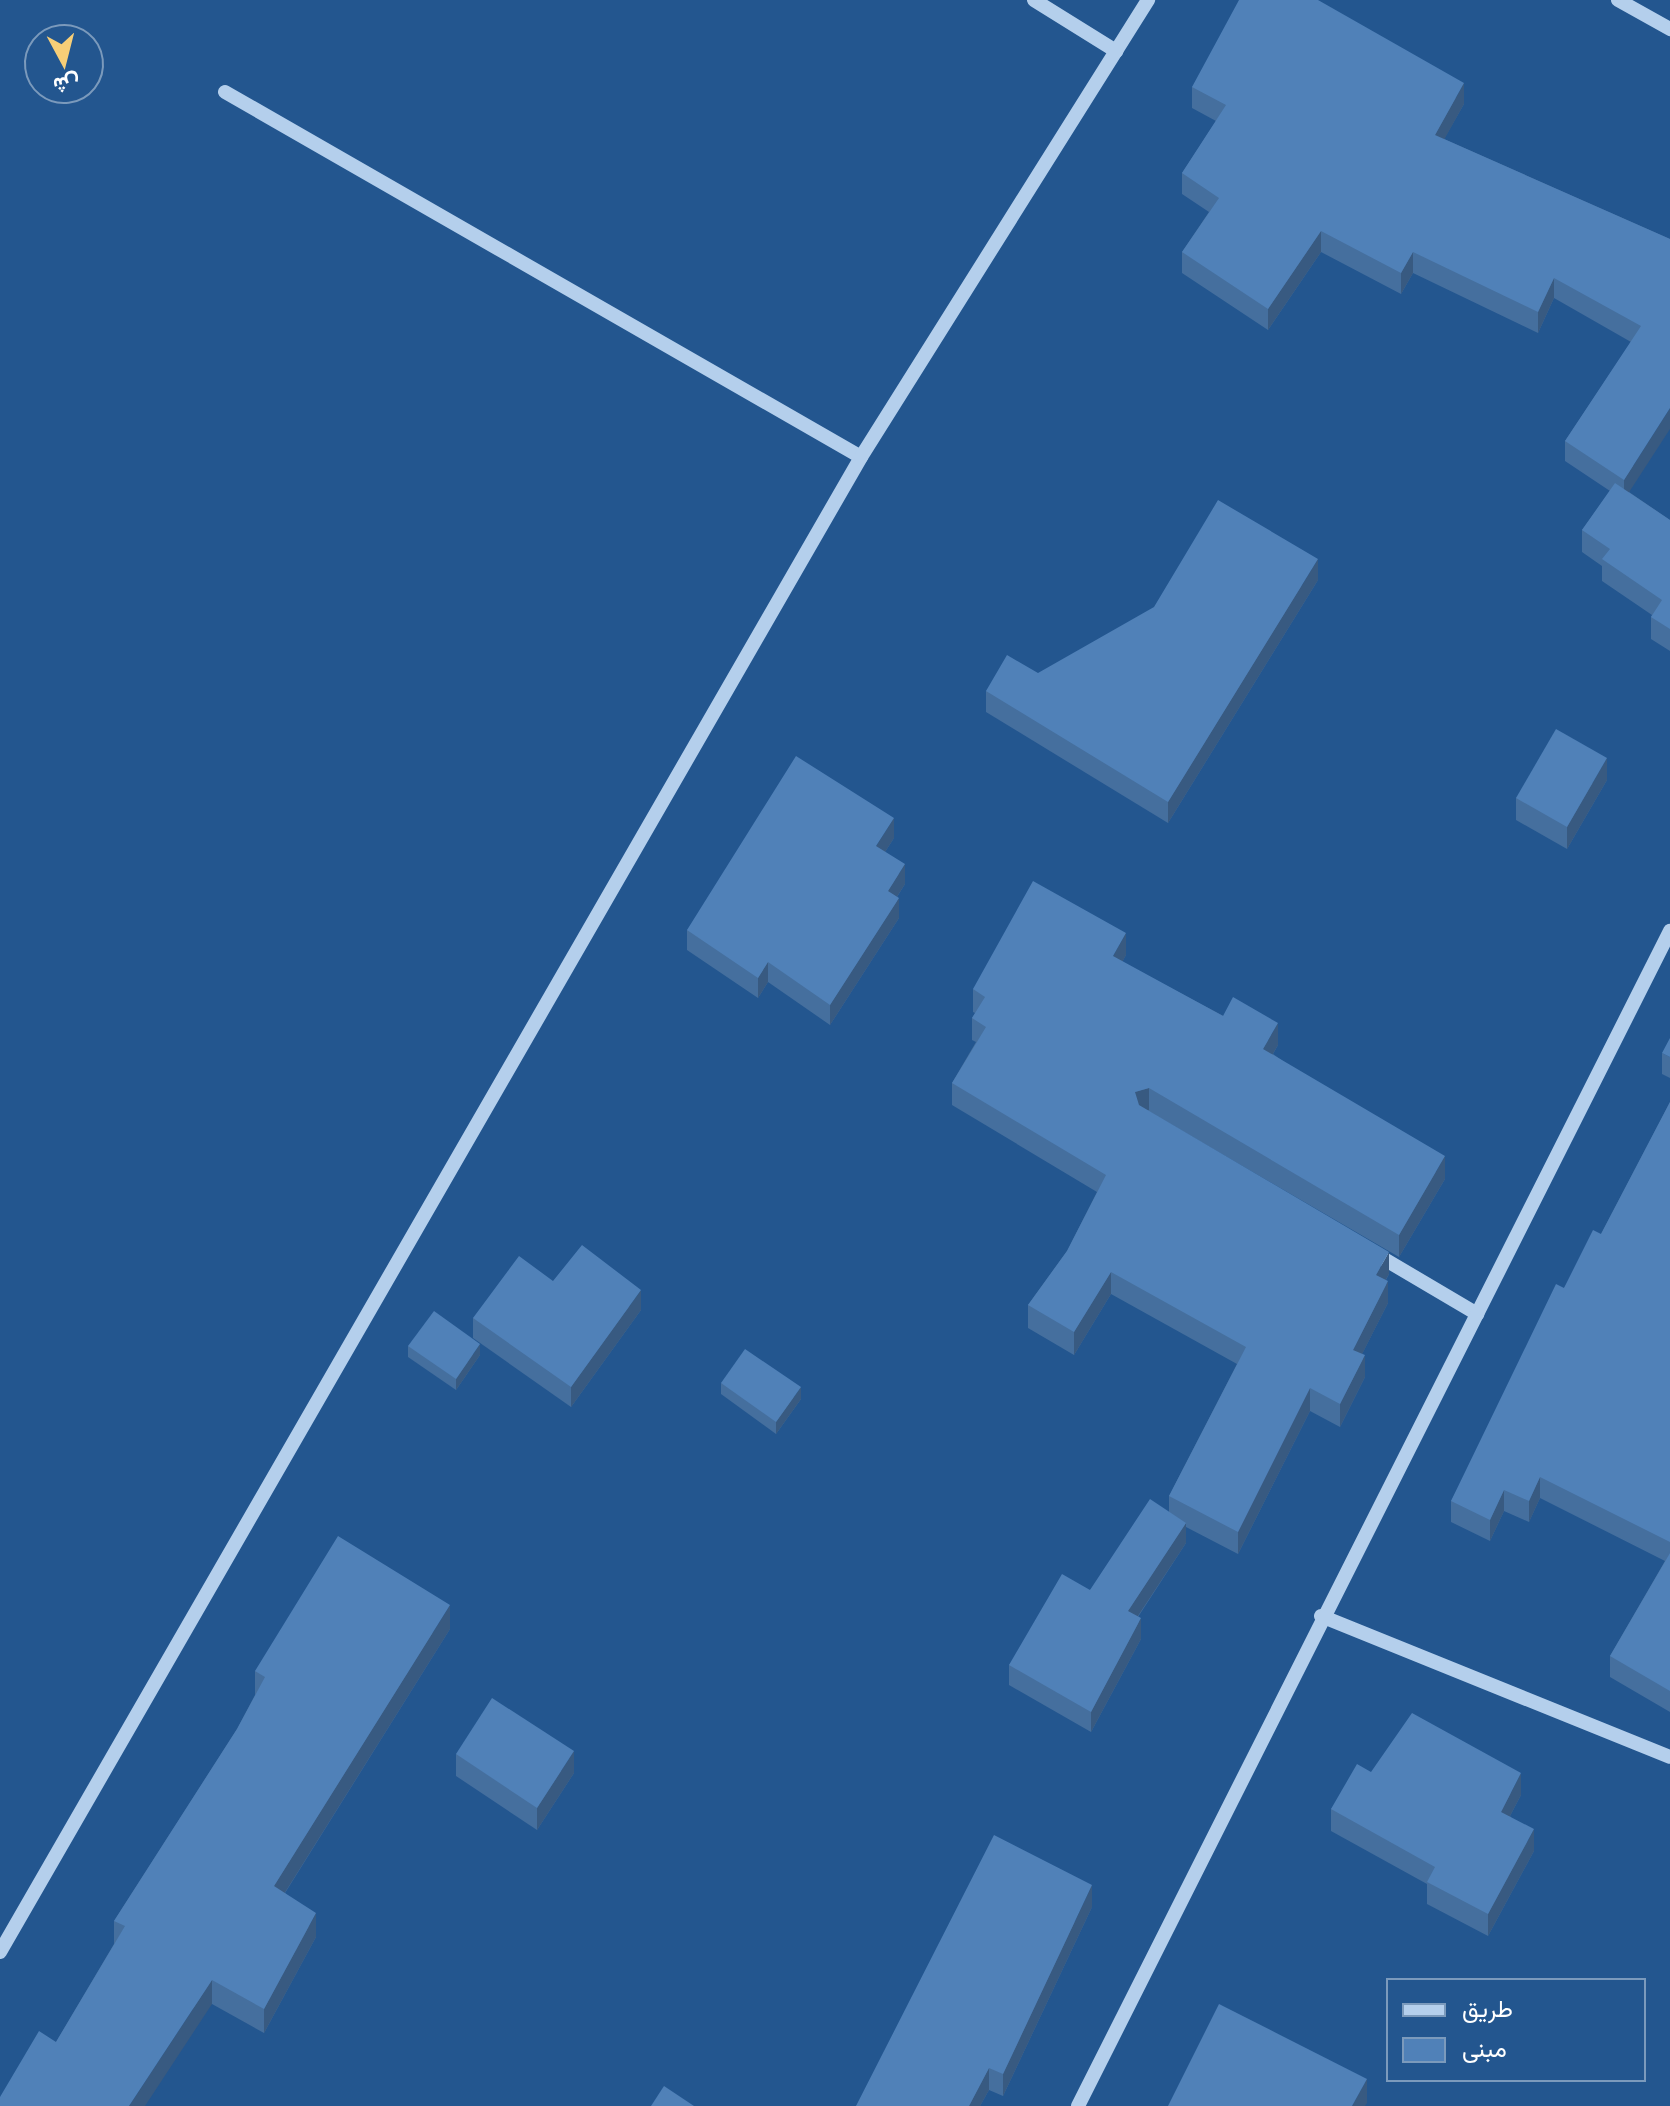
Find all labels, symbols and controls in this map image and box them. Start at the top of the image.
north arrow [24,24,104,104]
text: ش [52,69,82,102]
legend [1386,1978,1646,2082]
text: طريق [1462,1991,1513,2024]
text: مبنى [1462,2031,1507,2064]

